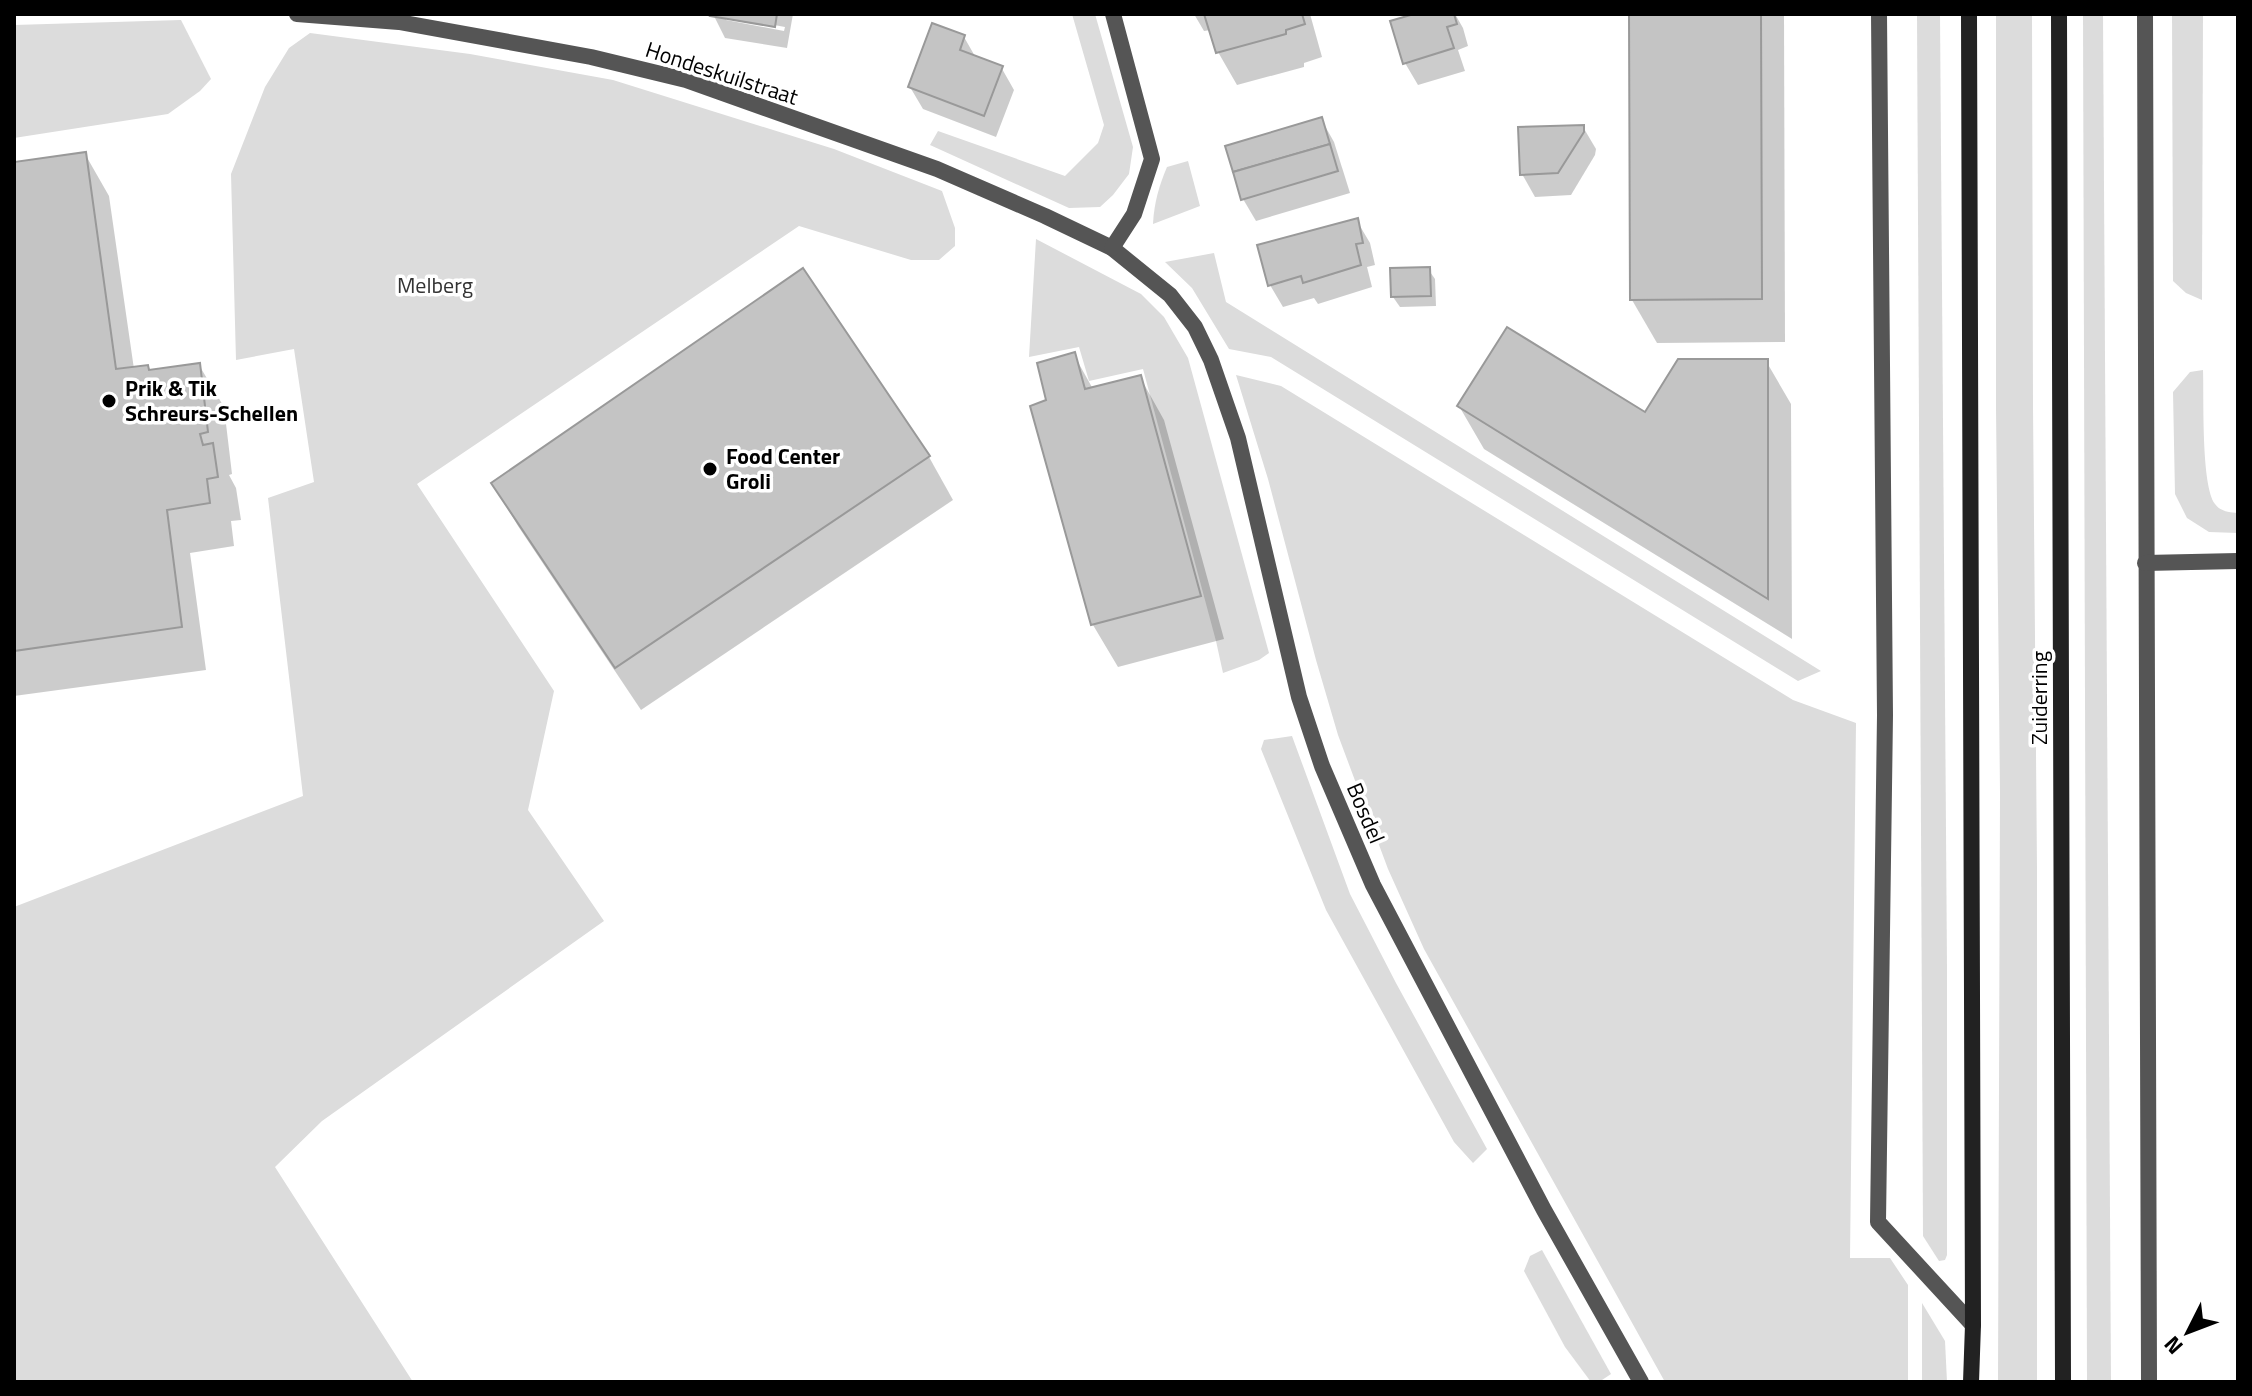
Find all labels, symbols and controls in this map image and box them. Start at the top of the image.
street label: Hondeskuilstraat [641,32,803,114]
park label: Melberg [397,268,473,302]
place label: Prik & Tik Schreurs-Schellen [125,371,298,430]
marker: Prik & Tik Schreurs-Schellen [100,392,118,410]
place label: Food Center Groli [726,439,840,498]
marker: Food Center Groli [701,460,719,478]
street label: Zuiderring [2022,651,2056,745]
street label: Bosdel [1338,777,1394,849]
north arrow [2148,1292,2228,1372]
text: N [2155,1328,2191,1362]

